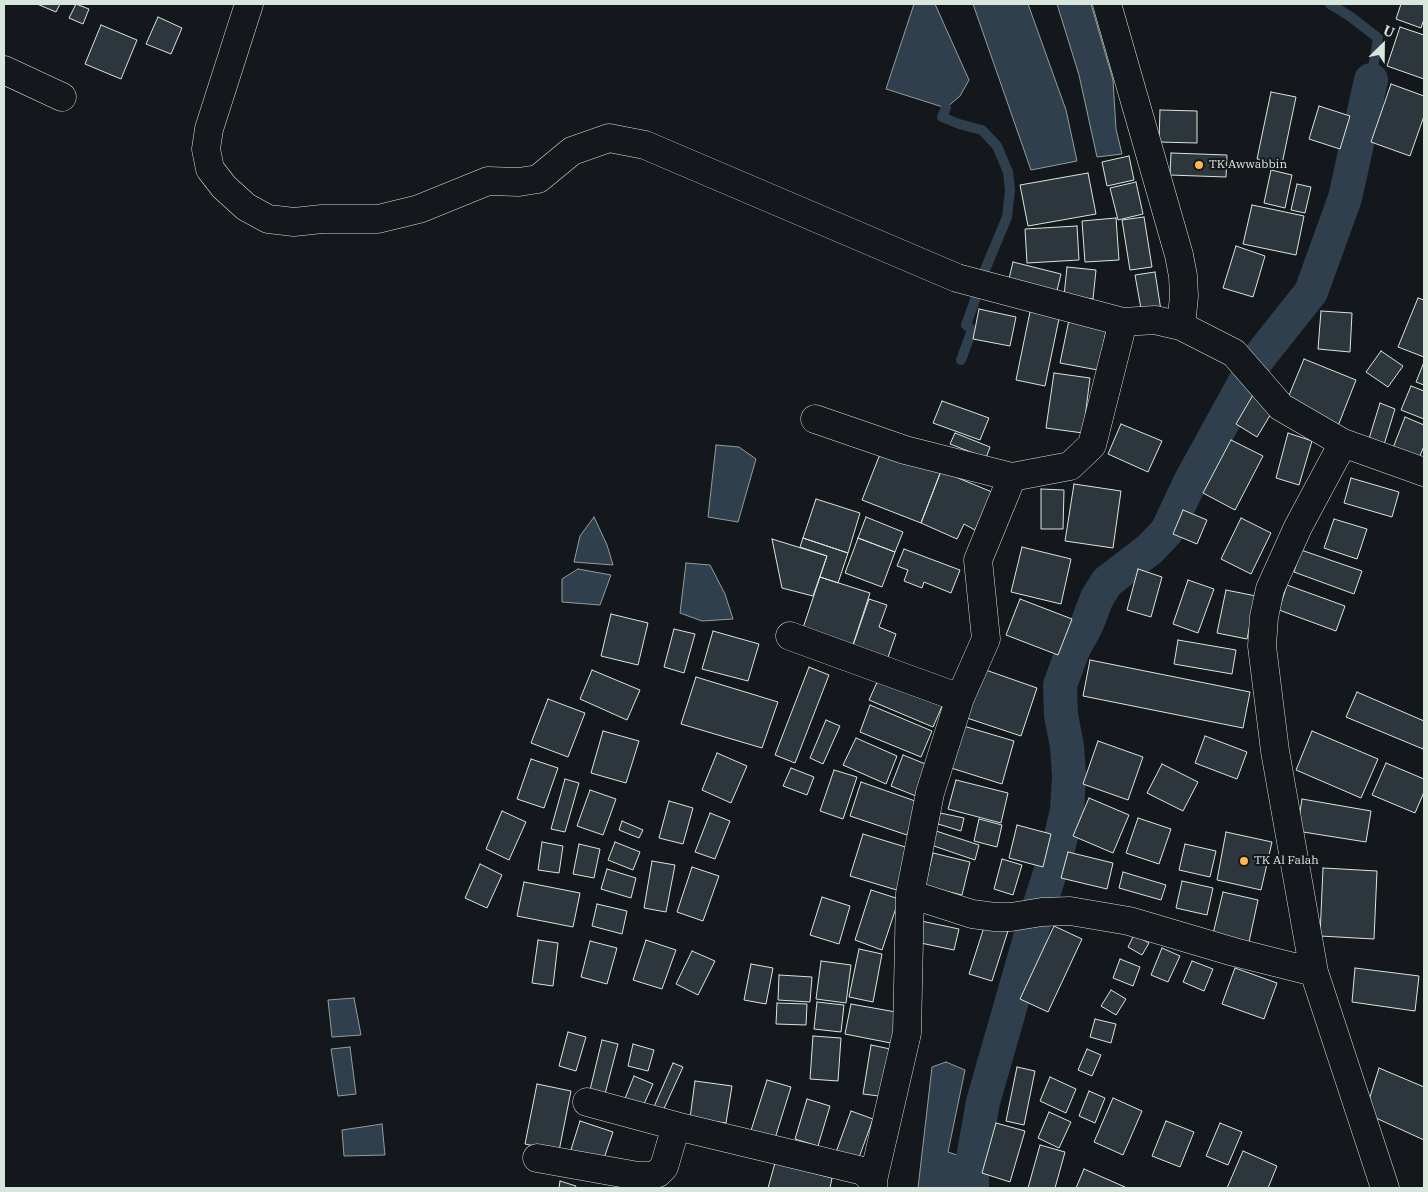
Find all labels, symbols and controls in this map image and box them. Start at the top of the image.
north arrow [1358,20,1408,70]
text: U [1380,21,1397,42]
place label: TK Awwabbin [1209,158,1287,172]
marker: TK Awwabbin [1193,159,1205,171]
place label: TK Al Falah [1254,854,1319,868]
marker: TK Al Falah [1238,855,1250,867]

